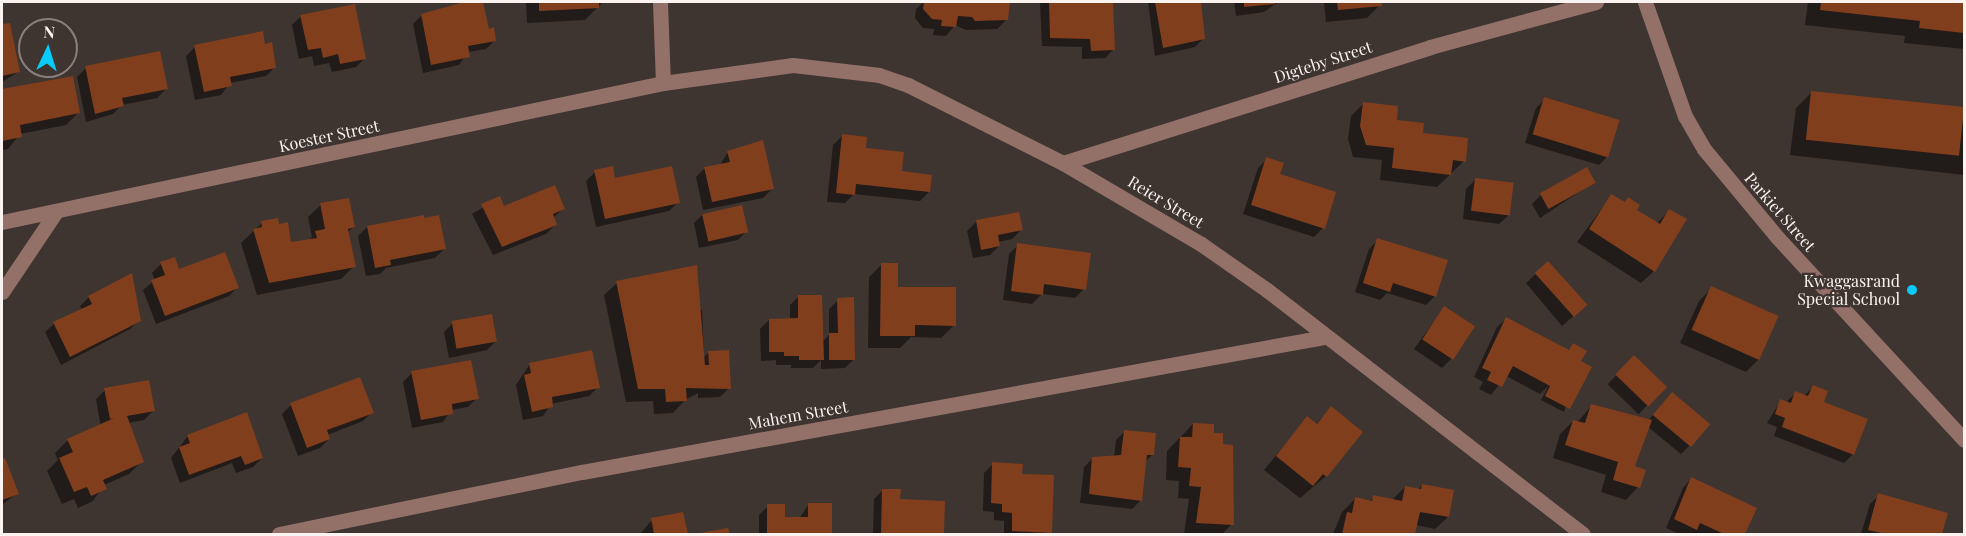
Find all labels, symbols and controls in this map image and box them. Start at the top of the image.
north arrow [18,18,78,78]
text: N [43,21,56,42]
street label: Digteby Street [1271,37,1375,87]
street label: Koester Street [277,116,381,156]
street label: Parkiet Street [1741,169,1819,255]
street label: Reier Street [1124,172,1208,232]
place label: Kwaggasrand Special School [1797,271,1900,309]
marker: Kwaggasrand Special School [1905,283,1919,297]
street label: Mahem Street [747,397,849,433]

